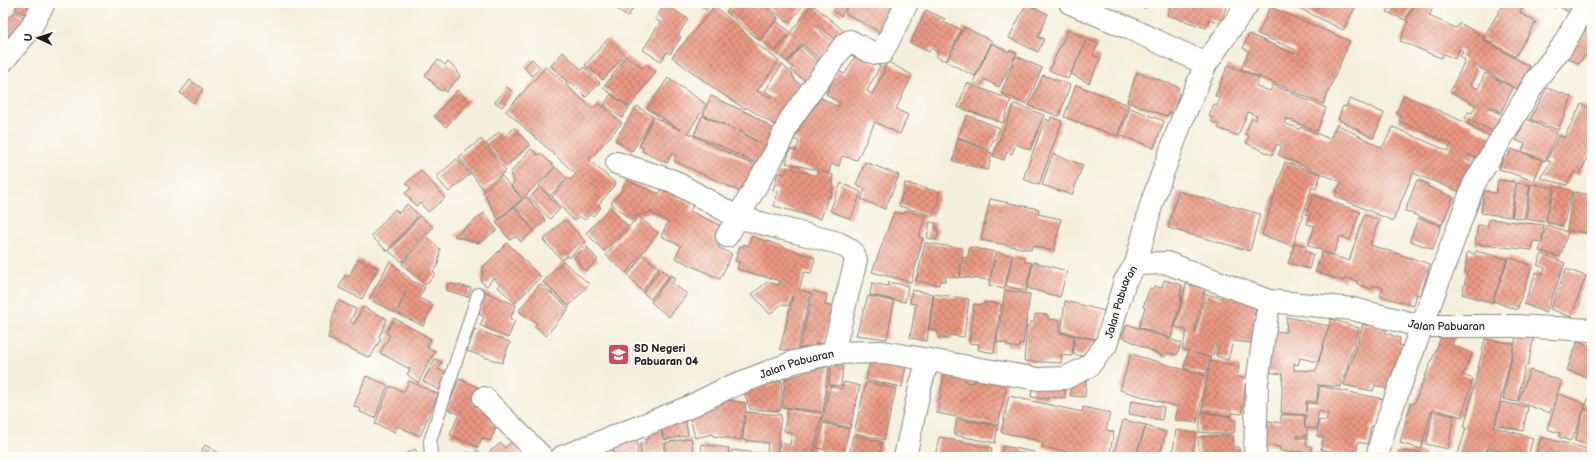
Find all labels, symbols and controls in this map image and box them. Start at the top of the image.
north arrow [18,18,58,58]
text: U [22,33,35,42]
street label: Jalan Pabuaran [1102,263,1140,340]
street label: Jalan Pabuaran [1407,317,1485,333]
school or university icon: SD Negeri Pabuaran 04 [606,341,632,367]
place label: SD Negeri Pabuaran 04 [634,342,699,368]
street label: Jalan Pabuaran [758,347,835,381]

